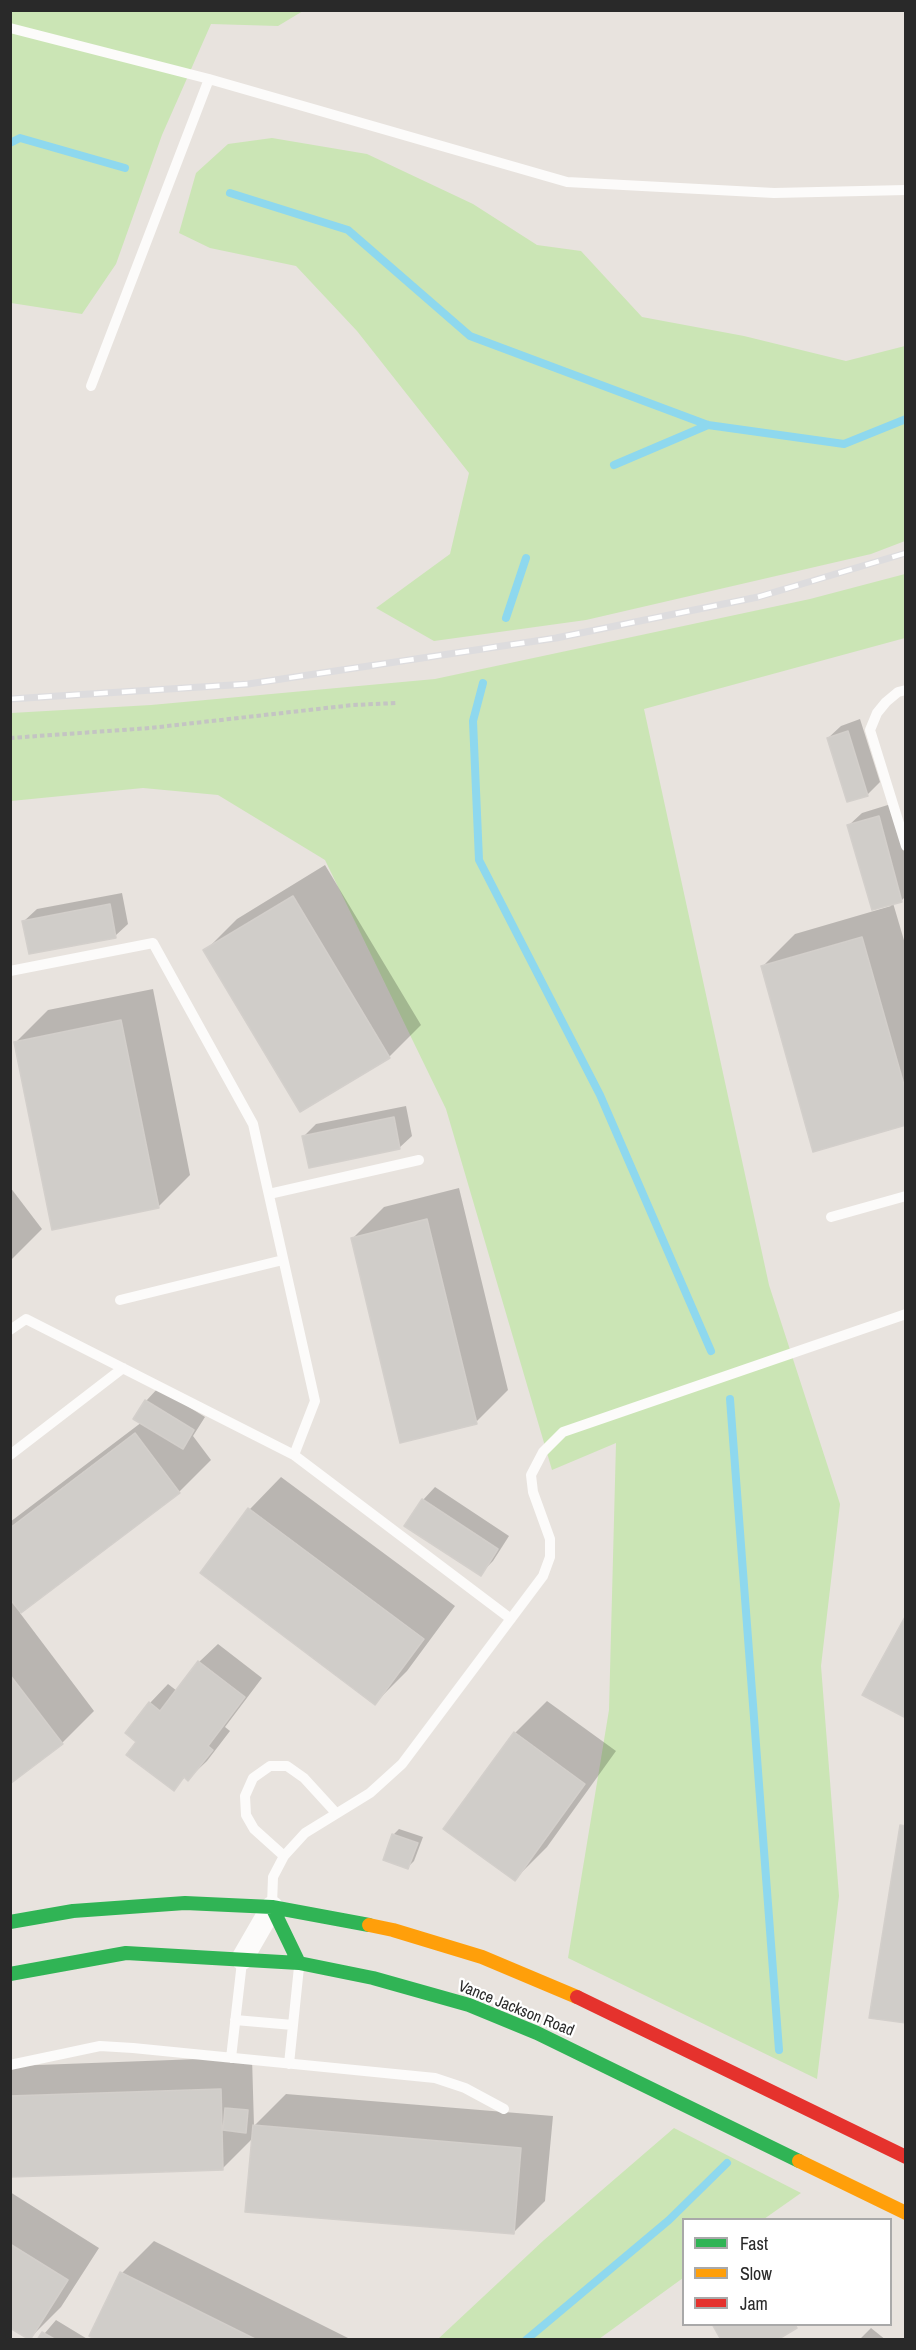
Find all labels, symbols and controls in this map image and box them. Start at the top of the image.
street label: Vance Jackson Road [455,1977,577,2041]
legend [682,2218,892,2326]
text: Fast [740,2231,768,2256]
text: Slow [740,2261,772,2286]
text: Jam [740,2291,768,2316]

